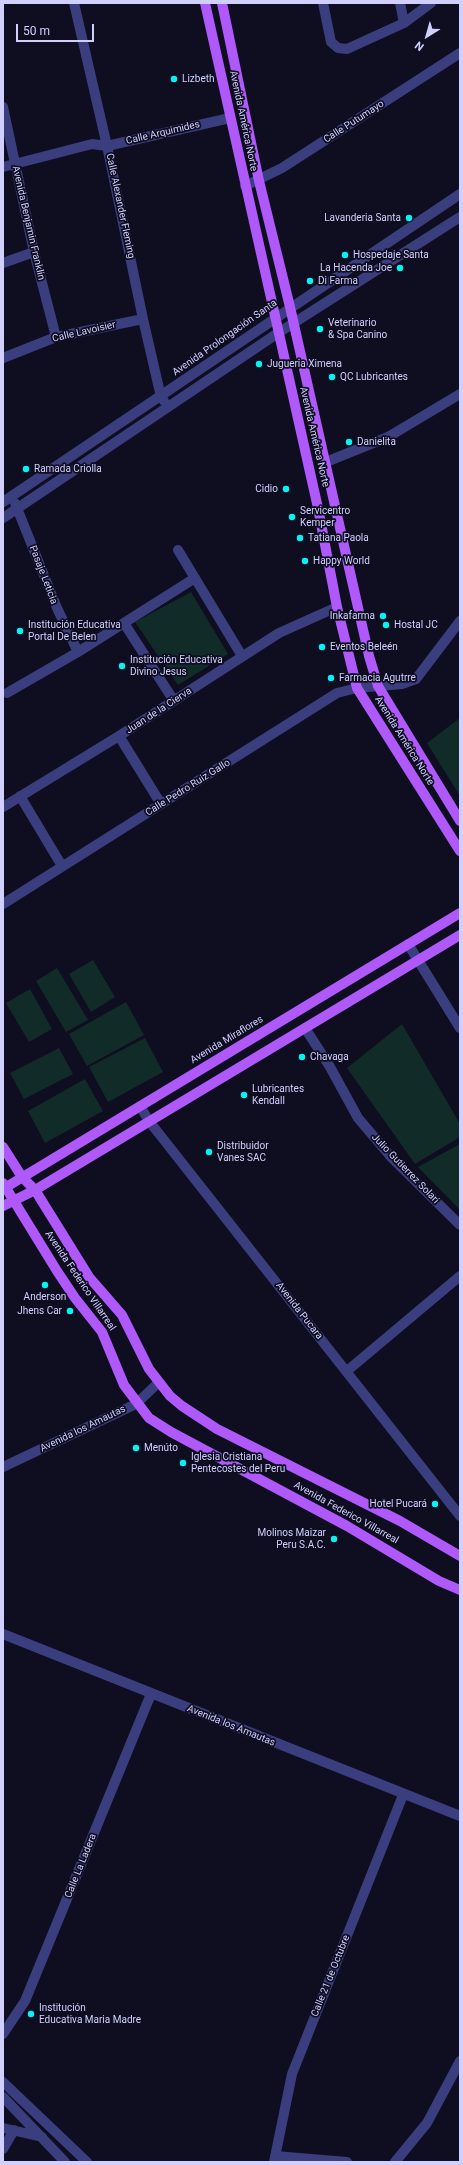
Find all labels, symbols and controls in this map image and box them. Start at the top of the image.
scale bar [18,16,96,42]
north arrow [407,16,447,56]
text: 50 m [23,24,50,38]
text: N [412,38,426,54]
street label: Avenida América Norte [226,70,260,172]
place label: Lizbeth [182,73,214,85]
marker: Lizbeth [169,74,179,84]
street label: Calle Putumayo [322,98,386,146]
street label: Calle Arquimides [125,119,201,147]
street label: Calle Alexander Fleming [103,152,137,260]
street label: Avenida Benjamin Franklin [9,165,47,281]
place label: Lavanderia Santa [324,212,401,224]
marker: Lavanderia Santa [404,213,414,223]
place label: Hospedaje Santa [353,249,429,261]
marker: Hospedaje Santa [340,250,350,260]
place label: La Hacenda Joe [320,262,392,274]
marker: La Hacenda Joe [395,263,405,273]
place label: Di Farma [318,275,358,287]
marker: Di Farma [305,276,315,286]
street label: Avenida Prolongación Santa [170,297,280,379]
place label: Veterinario & Spa Canino [328,317,387,340]
street label: Calle Lavoisier [51,319,117,345]
marker: Veterinario & Spa Canino [315,324,325,334]
place label: Jugueria Ximena [267,358,342,370]
marker: Jugueria Ximena [254,359,264,369]
place label: QC Lubricantes [340,371,408,383]
marker: QC Lubricantes [327,372,337,382]
street label: Avenida América Norte [297,386,331,488]
place label: Danielita [357,436,396,448]
marker: Danielita [344,437,354,447]
place label: Ramada Criolla [34,463,102,475]
marker: Ramada Criolla [21,464,31,474]
place label: Cidio [255,483,278,495]
marker: Cidio [281,484,291,494]
place label: Servicentro Kemper [300,505,350,528]
marker: Servicentro Kemper [287,512,297,522]
place label: Tatiana Paola [308,532,369,544]
marker: Tatiana Paola [295,533,305,543]
street label: Pasaje Leticia [26,544,60,606]
place label: Happy World [313,555,370,567]
marker: Happy World [300,556,310,566]
place label: Inkafarma [330,610,375,622]
marker: Inkafarma [378,611,388,621]
place label: Institución Educativa Portal De Belen [28,619,121,642]
place label: Hostal JC [394,619,438,631]
marker: Hostal JC [381,620,391,630]
marker: Institución Educativa Portal De Belen [15,626,25,636]
place label: Eventos Beleén [330,641,398,653]
marker: Eventos Beleén [317,642,327,652]
place label: Institución Educativa Divino Jesus [130,654,223,678]
marker: Institución Educativa Divino Jesus [117,661,127,671]
place label: Farmacia Agutrre [339,672,416,684]
marker: Farmacia Agutrre [326,673,336,683]
street label: Juan de la Cierva [124,685,194,737]
street label: Avenida América Norte [372,694,436,788]
street label: Calle Pedro Ruiz Gallo [143,757,233,819]
street label: Avenida Miraflores [188,1014,266,1066]
place label: Chavaga [310,1051,349,1063]
marker: Chavaga [297,1052,307,1062]
place label: Lubricantes Kendall [252,1083,304,1106]
marker: Lubricantes Kendall [239,1090,249,1100]
street label: Julio Gutierrez Solari [369,1132,441,1206]
place label: Distribuidor Vanes SAC [217,1140,269,1164]
marker: Distribuidor Vanes SAC [204,1147,214,1157]
street label: Avenida Federico Villarreal [42,1229,118,1333]
marker: Anderson [40,1280,50,1290]
street label: Avenida Pucara [273,1280,325,1342]
place label: Anderson [24,1291,66,1303]
place label: Jhens Car [17,1305,62,1317]
marker: Jhens Car [65,1306,75,1316]
street label: Avenida los Amautas [38,1403,128,1455]
place label: Menúto [144,1442,178,1454]
marker: Menúto [131,1443,141,1453]
place label: Iglesia Cristiana Pentecostes del Peru [191,1451,285,1474]
marker: Iglesia Cristiana Pentecostes del Peru [178,1458,188,1468]
street label: Avenida Federico Villarreal [292,1479,400,1547]
place label: Hotel Pucará [370,1498,427,1510]
marker: Hotel Pucará [430,1499,440,1509]
place label: Molinos Maizar Peru S.A.C. [257,1527,326,1550]
marker: Molinos Maizar Peru S.A.C. [329,1534,339,1544]
street label: Avenida los Amautas [185,1703,277,1749]
street label: Calle La Ladera [63,1832,99,1900]
street label: Calle 21 de Octubre [309,1933,353,2019]
place label: Institución Educativa Maria Madre [39,2002,141,2026]
marker: Institución Educativa Maria Madre [26,2009,36,2019]

